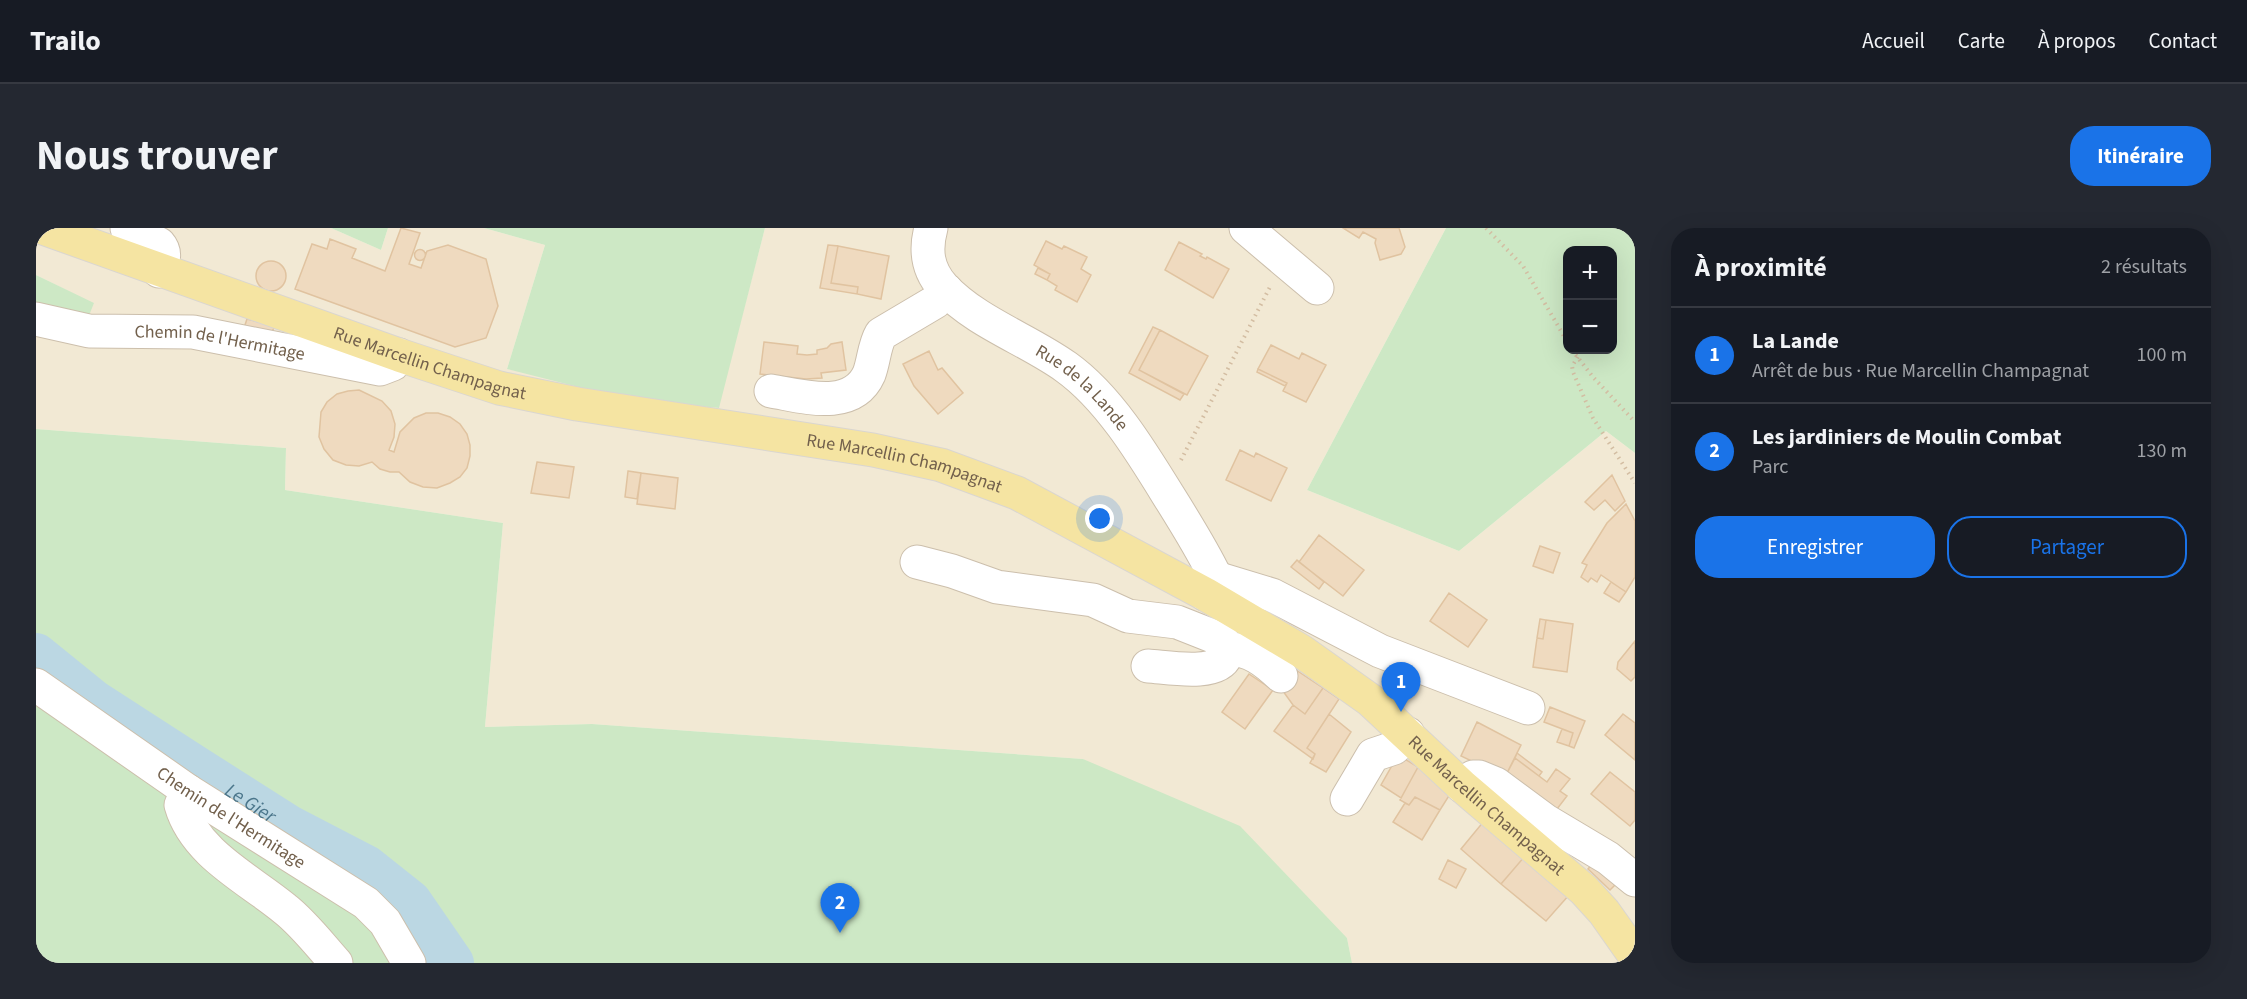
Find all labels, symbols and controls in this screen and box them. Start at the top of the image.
text: Trailo [30,21,101,61]
text: Accueil [1862,26,1925,56]
text: Carte [1958,26,2005,56]
text: À propos [2038,26,2115,56]
text: Contact [2148,26,2217,56]
text: Nous trouver [36,126,278,186]
button: Itinéraire [2070,126,2211,186]
map controls [1563,246,1617,354]
button: + [1563,246,1617,300]
text: À proximité [1695,249,1827,286]
text: 2 résultats [2101,253,2187,281]
button: − [1563,300,1617,354]
street label: Chemin de l'Hermitage [134,319,307,367]
street label: Rue Marcellin Champagnat [330,321,528,406]
text: La Lande [1752,325,1839,357]
street label: Rue de la Lande [1031,339,1134,436]
text: 1 [1709,341,1720,369]
text: 100 m [2137,341,2187,369]
text: Arrêt de bus · Rue Marcellin Champagnat [1752,357,2089,385]
text: Les jardiniers de Moulin Combat [1752,421,2061,453]
street label: Rue Marcellin Champagnat [805,428,1006,500]
text: 2 [1709,437,1720,465]
text: 130 m [2137,437,2187,465]
text: Parc [1752,453,1788,481]
your location [1085,504,1114,533]
button: Enregistrer [1695,516,1935,578]
button: Partager [1947,516,2187,578]
pin: 1 [1382,662,1420,712]
street label: Rue Marcellin Champagnat [1402,730,1570,882]
street label: Chemin de l'Hermitage [151,761,310,875]
water label: Le Gier [219,777,282,831]
pin: 2 [820,884,860,933]

